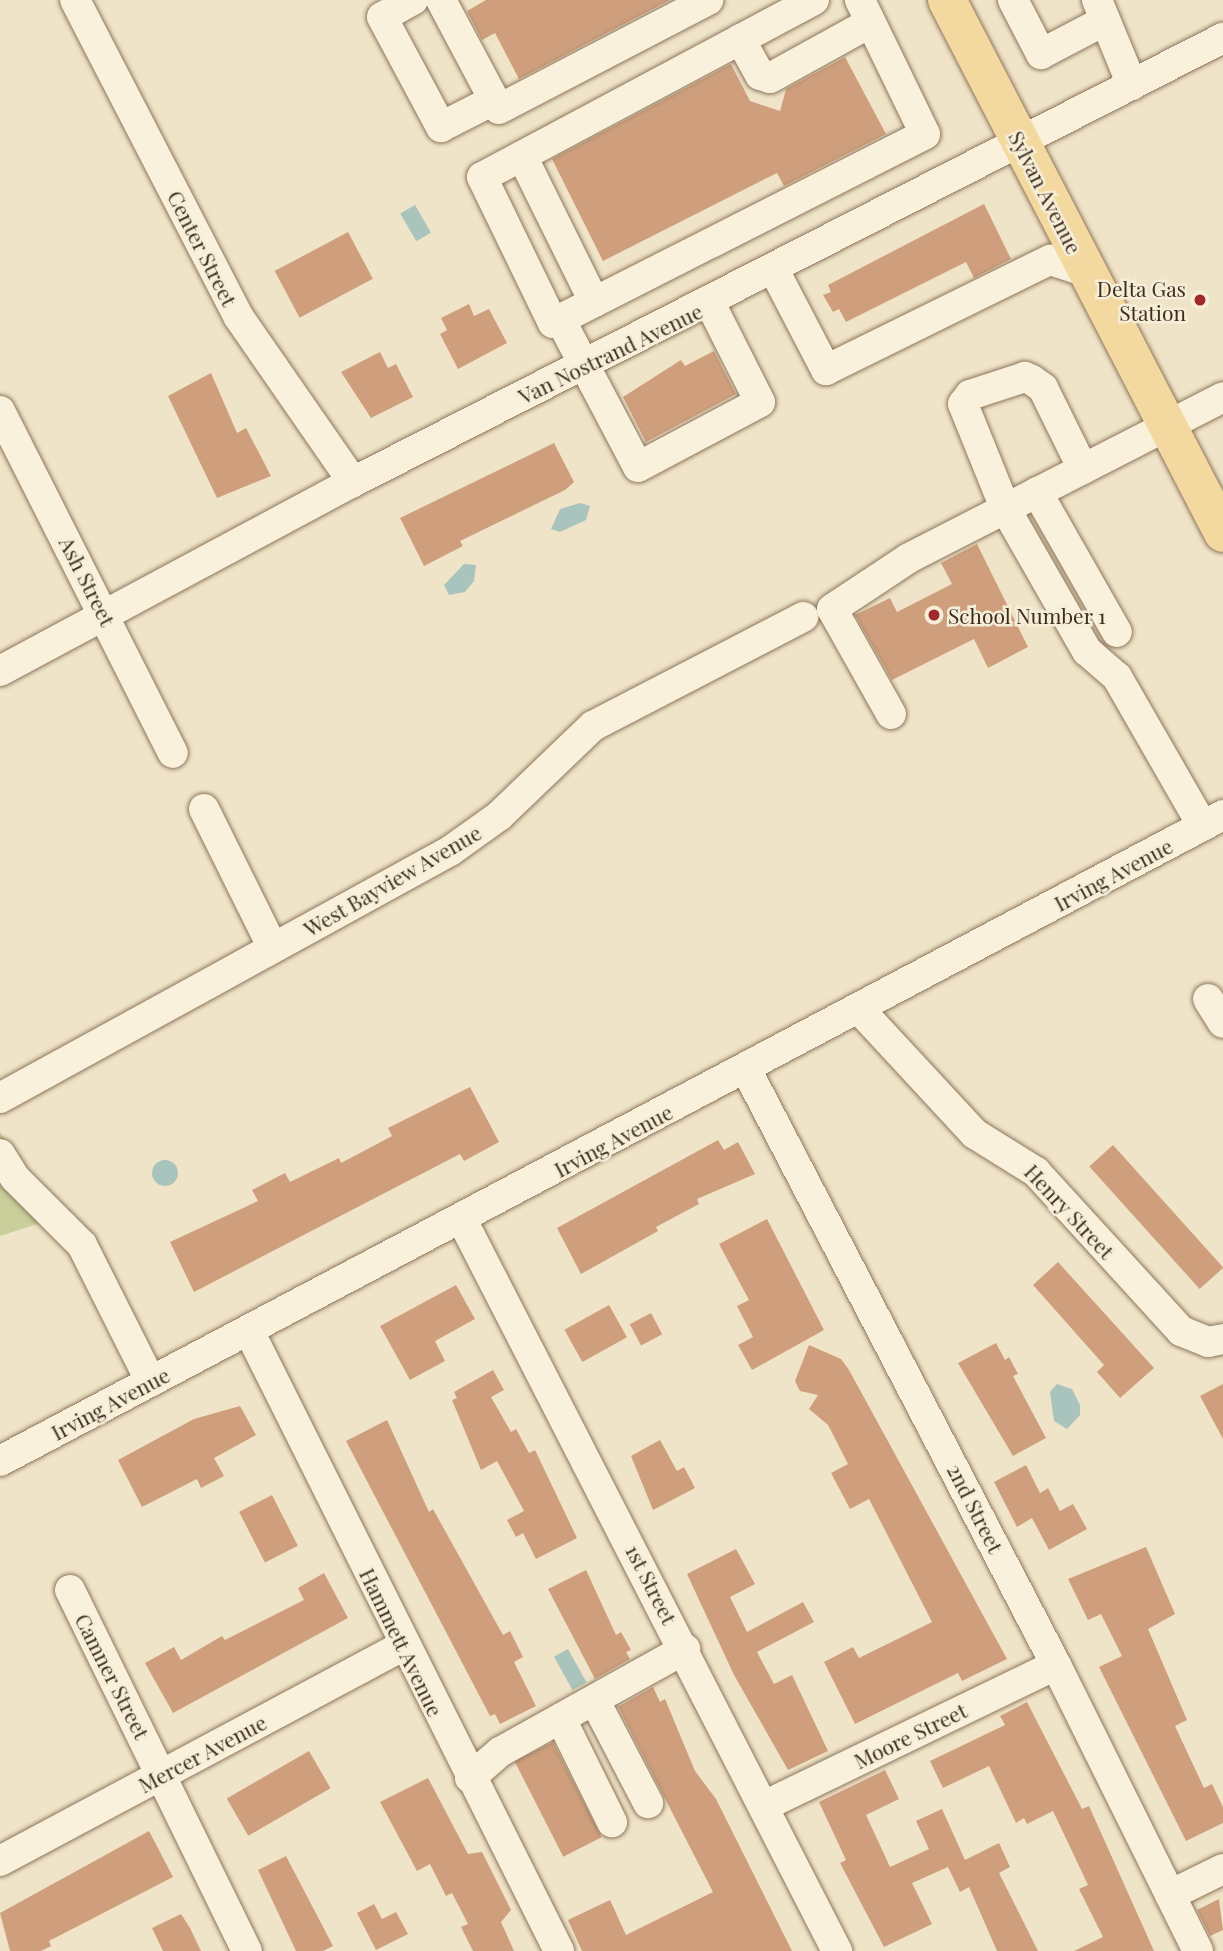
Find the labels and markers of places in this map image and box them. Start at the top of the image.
place label: Delta Gas Station [1097,275,1186,325]
marker: Delta Gas Station [1192,292,1208,308]
place label: School Number 1 [948,602,1106,628]
marker: School Number 1 [926,607,942,623]

